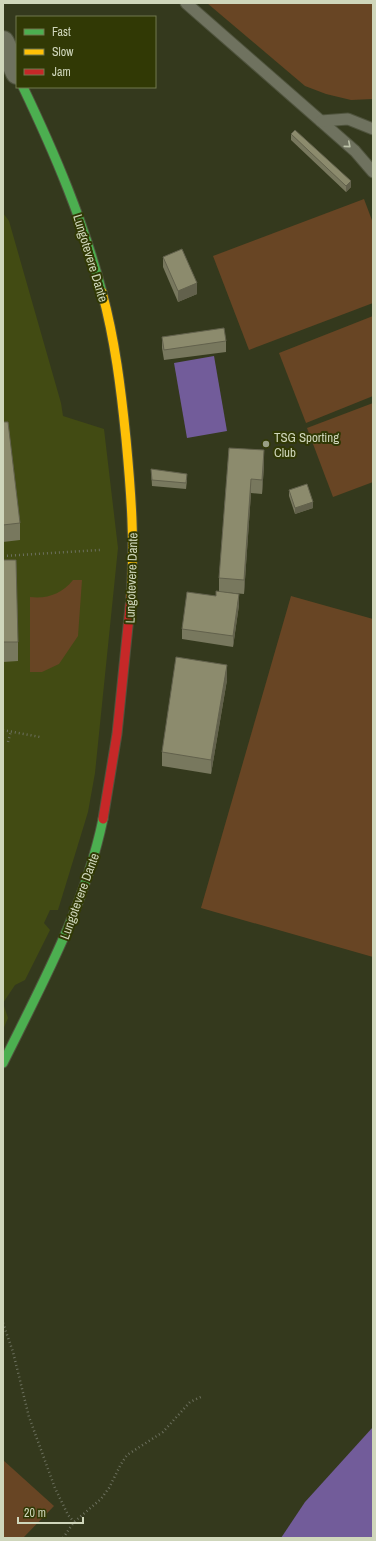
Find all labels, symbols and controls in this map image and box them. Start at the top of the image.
legend [16,16,156,88]
text: Fast [52,24,71,40]
text: Slow [52,44,74,60]
text: Jam [52,64,71,80]
one-way arrow [344,141,351,148]
street label: Lungotevere Dante [69,212,112,304]
place label: TSG Sporting Club [274,429,339,461]
marker: TSG Sporting Club [261,439,271,449]
street label: Lungotevere Dante [121,532,142,624]
street label: Lungotevere Dante [56,851,103,942]
scale bar [18,1499,83,1525]
text: 20 m [24,1505,46,1521]

